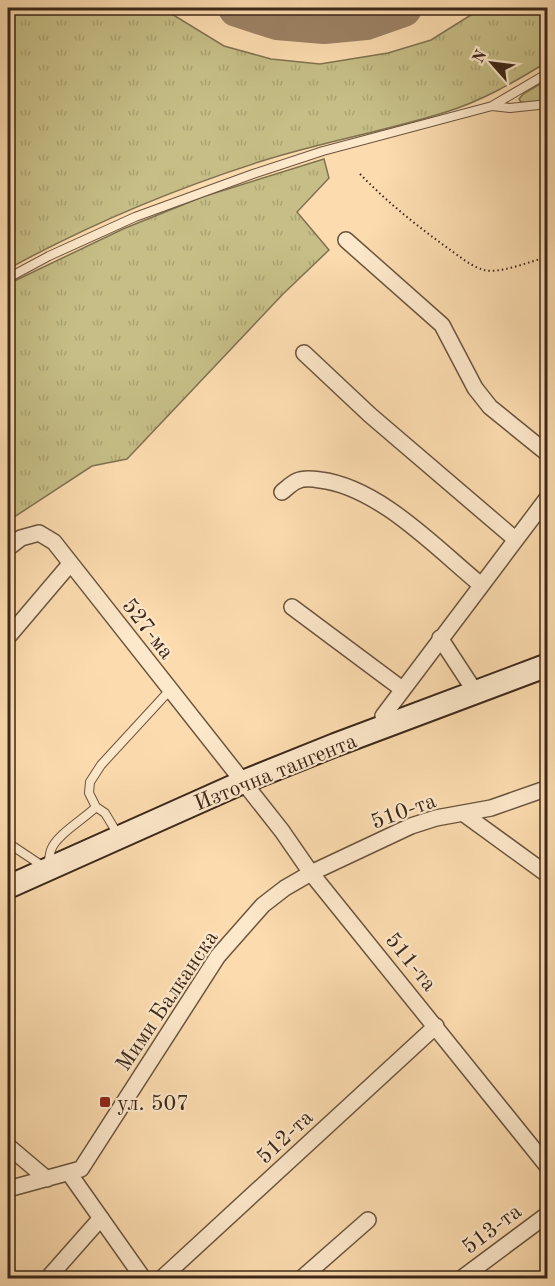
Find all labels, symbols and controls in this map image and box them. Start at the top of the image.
north arrow [462,33,522,93]
text: N [471,47,491,66]
street label: 527-ма [117,595,178,664]
street label: Източна тангента [191,730,360,815]
street label: 510-та [368,790,439,834]
street label: Мими Балканска [113,927,223,1075]
street label: 511-та [381,929,440,996]
place label: ул. 507 [117,1093,189,1115]
marker: ул. 507 [98,1095,112,1109]
street label: 512-та [253,1106,318,1169]
street label: 513-та [459,1200,526,1259]

